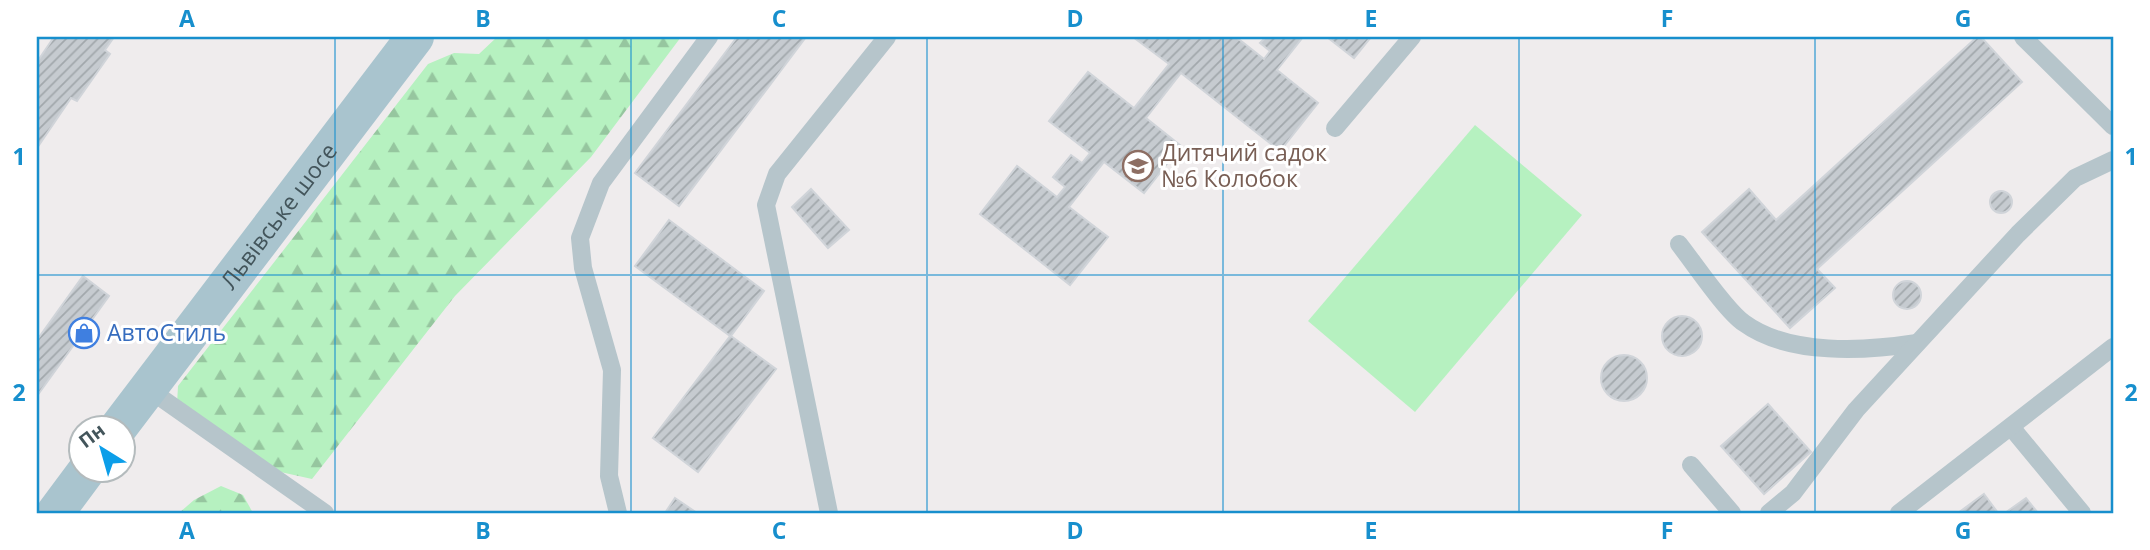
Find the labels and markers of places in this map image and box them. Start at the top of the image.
place label: Дитячий садок №6 Колобок [1161,136,1327,194]
school or university icon: Дитячий садок №6 Колобок [1121,149,1155,183]
shop icon: АвтоСтиль [67,316,101,350]
place label: АвтоСтиль [107,316,226,348]

